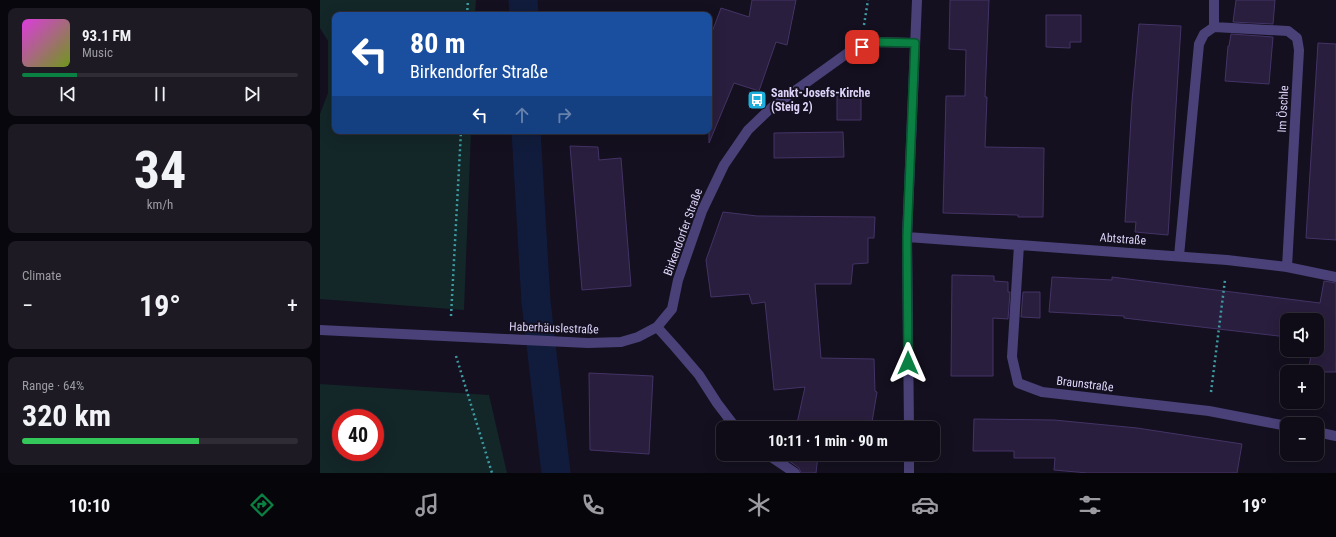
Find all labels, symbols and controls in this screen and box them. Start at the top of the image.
text: 93.1 FM [82,27,131,45]
text: 80 m [410,27,466,60]
icon: left [344,28,396,80]
pin [845,30,879,64]
icon: arrive [851,36,873,58]
text: Music [82,45,113,60]
text: Birkendorfer Straße [410,61,548,82]
icon: previous [57,83,79,105]
icon: pause [149,83,171,105]
icon: next [241,83,263,105]
street label: Im Öschle [1274,85,1291,133]
place label: Sankt-Josefs-Kirche (Steig 2) [771,86,870,114]
bus stop icon: Sankt-Josefs-Kirche (Steig 2) [746,89,768,111]
icon: left [469,104,491,126]
icon: ahead [511,104,533,126]
icon: right [553,104,575,126]
text: 34 [134,140,186,201]
street label: Birkendorfer Straße [661,186,705,278]
text: km/h [147,197,173,212]
street label: Abtstraße [1099,230,1147,248]
text: Climate [22,268,61,283]
text: 19° [139,288,181,323]
text: − [22,293,33,318]
text: + [287,293,298,318]
map controls [1280,313,1324,461]
button: sound [1280,313,1324,357]
street label: Haberhäuslestraße [509,319,599,337]
position arrow [887,342,929,384]
button: + [1280,365,1324,409]
street label: Braunstraße [1056,374,1115,394]
text: Range · 64% [22,378,84,393]
text: 320 km [22,398,111,433]
speed limit sign: 40 [332,409,384,461]
button: − [1280,417,1324,461]
text: 10:11 · 1 min · 90 m [768,432,888,450]
icon: directions [248,491,276,519]
icon: music [413,491,441,519]
icon: phone [579,491,607,519]
icon: climate [745,491,773,519]
icon: car [911,491,939,519]
icon: filters [1076,491,1104,519]
text: 10:10 [69,495,110,516]
text: 19° [1242,495,1267,516]

